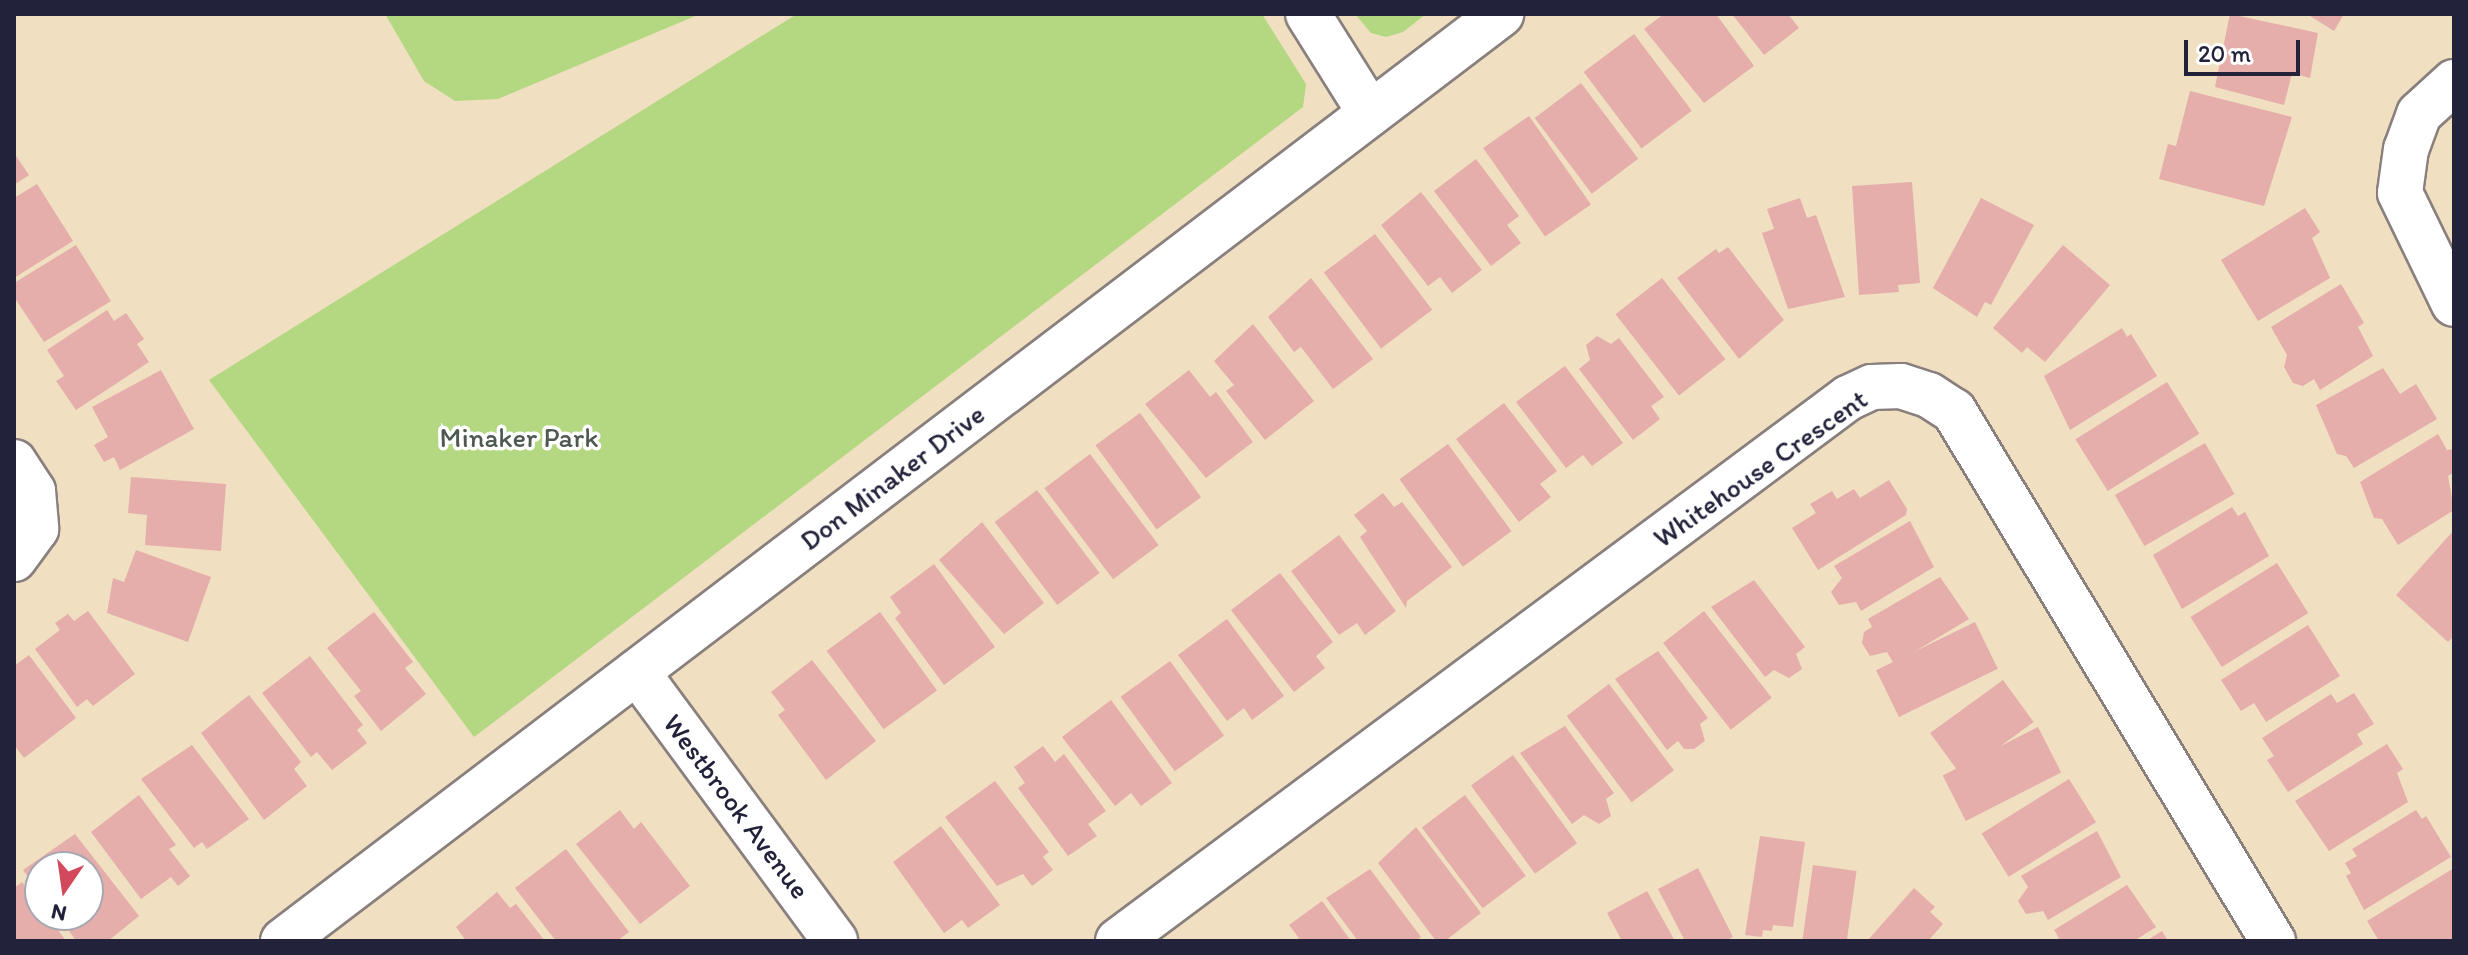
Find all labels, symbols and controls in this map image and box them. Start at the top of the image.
scale bar [2188,24,2304,74]
text: 20 m [2198,39,2251,68]
street label: Whitehouse Crescent [1646,381,1874,555]
street label: Don Minaker Drive [793,397,991,557]
park label: Minaker Park [439,420,599,454]
street label: Westbrook Avenue [657,707,817,905]
north arrow [24,851,104,931]
text: N [49,898,69,928]

